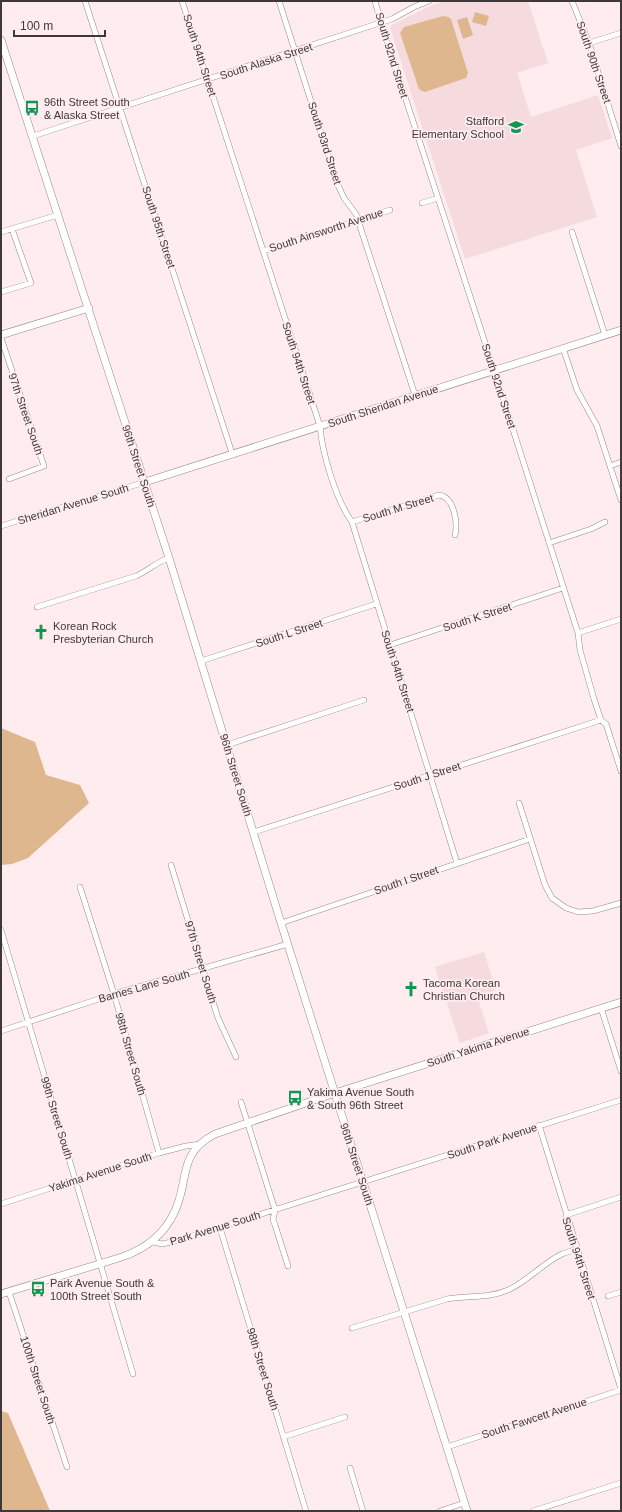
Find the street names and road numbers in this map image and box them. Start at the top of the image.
street label: South 92nd Street [373,11,411,99]
street label: South 94th Street [181,12,219,98]
street label: South 90th Street [574,20,614,104]
street label: South Alaska Street [218,40,314,82]
street label: South 93rd Street [306,100,344,186]
street label: South 95th Street [140,184,178,270]
street label: South Ainsworth Avenue [268,206,384,254]
street label: South 94th Street [280,320,318,406]
street label: South 92nd Street [480,342,518,430]
street label: 97th Street South [6,372,46,456]
street label: South Sheridan Avenue [326,382,440,430]
street label: 96th Street South [120,423,158,509]
street label: Sheridan Avenue South [16,481,130,527]
street label: South M Street [361,492,435,524]
street label: South K Street [441,600,513,634]
street label: South L Street [254,616,324,650]
street label: South 94th Street [379,628,417,714]
street label: 96th Street South [218,732,254,818]
street label: South J Street [392,760,462,792]
street label: South I Street [372,863,440,897]
street label: 97th Street South [183,919,219,1005]
street label: Barnes Lane South [97,967,191,1005]
street label: 98th Street South [113,1011,149,1097]
street label: South Yakima Avenue [425,1025,531,1069]
street label: 99th Street South [39,1075,75,1161]
street label: 96th Street South [338,1121,376,1207]
street label: South Park Avenue [445,1121,539,1161]
street label: Yakima Avenue South [47,1150,153,1194]
street label: Park Avenue South [168,1209,262,1247]
street label: South 94th Street [560,1215,598,1301]
street label: 98th Street South [245,1326,281,1412]
street label: 100th Street South [18,1335,58,1425]
street label: South Fawcett Avenue [480,1395,588,1441]

